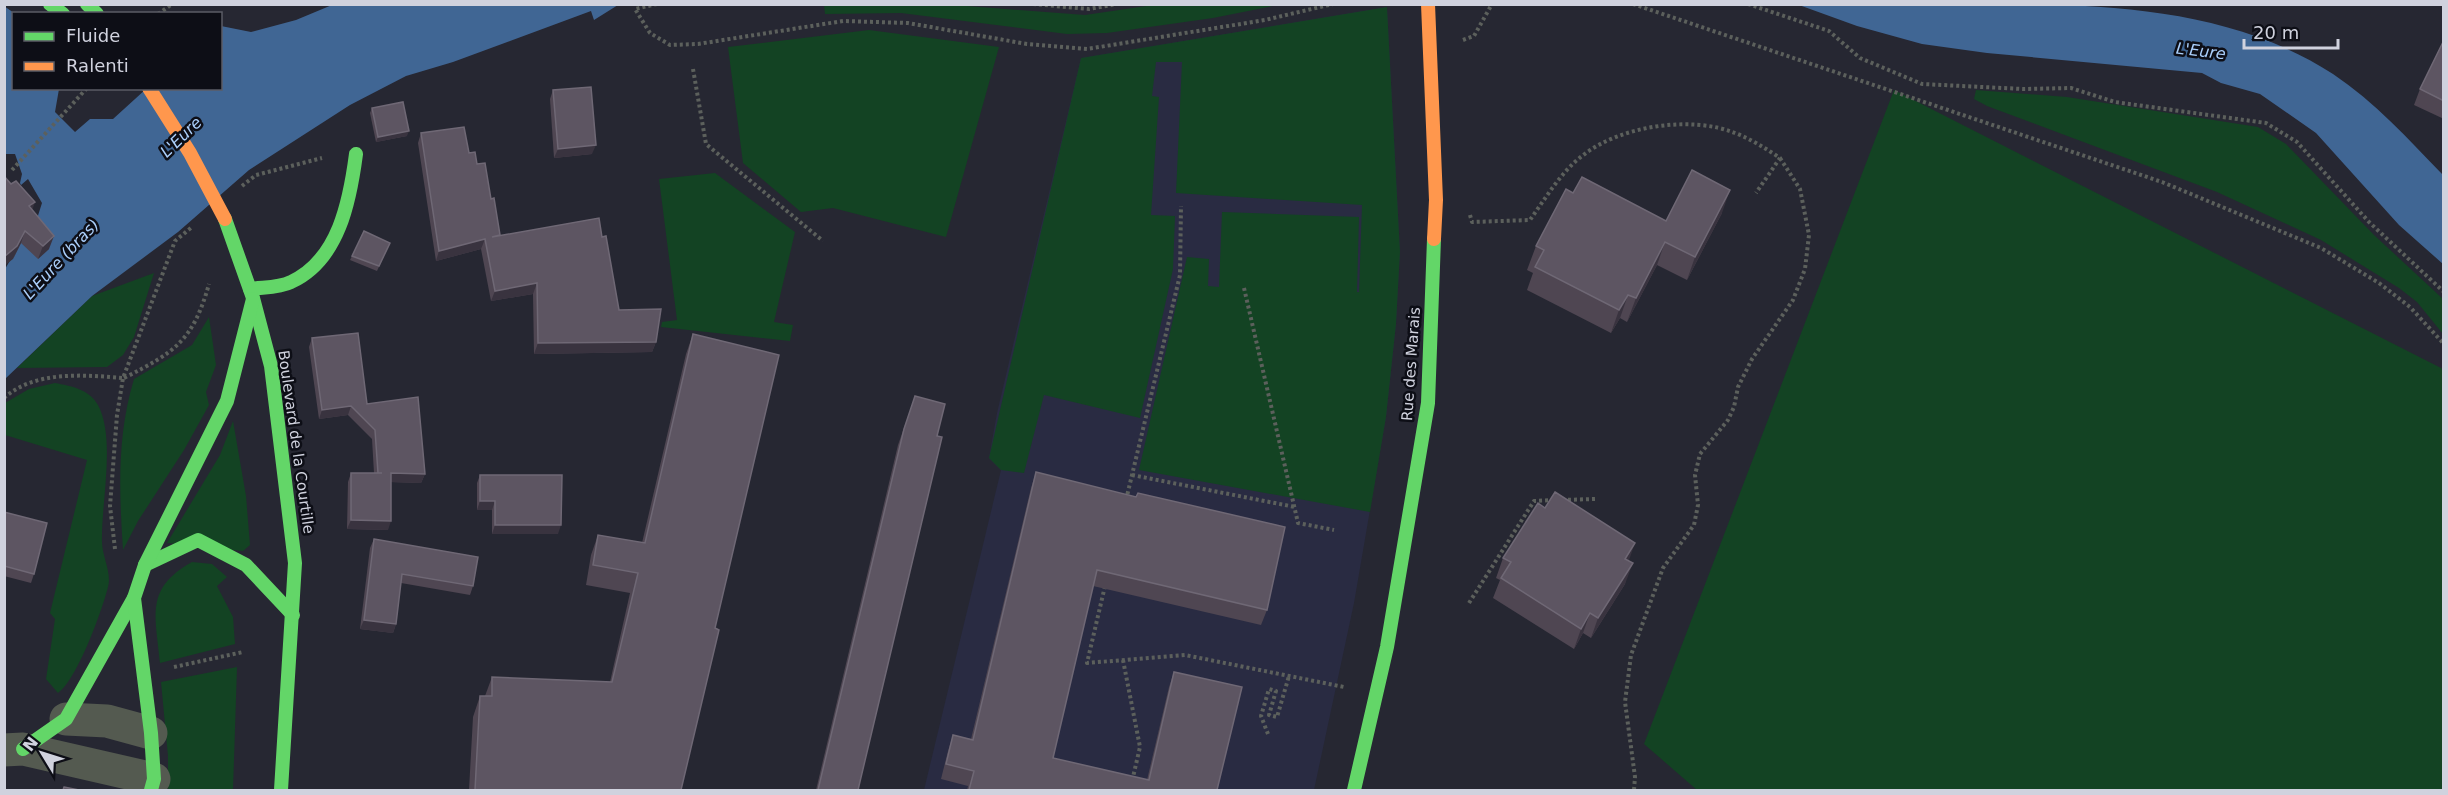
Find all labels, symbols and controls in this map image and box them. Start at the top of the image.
legend [12,12,222,90]
scale bar [2244,12,2338,50]
text: 20 m [2253,22,2299,43]
text: Fluide [66,25,120,46]
water label: L'Eure [2175,39,2227,63]
text: Ralenti [66,55,129,76]
water label: L'Eure [156,113,206,161]
water label: L'Eure (bras) [19,215,103,303]
street label: Rue des Marais [1398,306,1424,422]
street label: Boulevard de la Courtille [274,349,318,535]
north arrow [12,723,72,783]
text: N [19,733,42,755]

